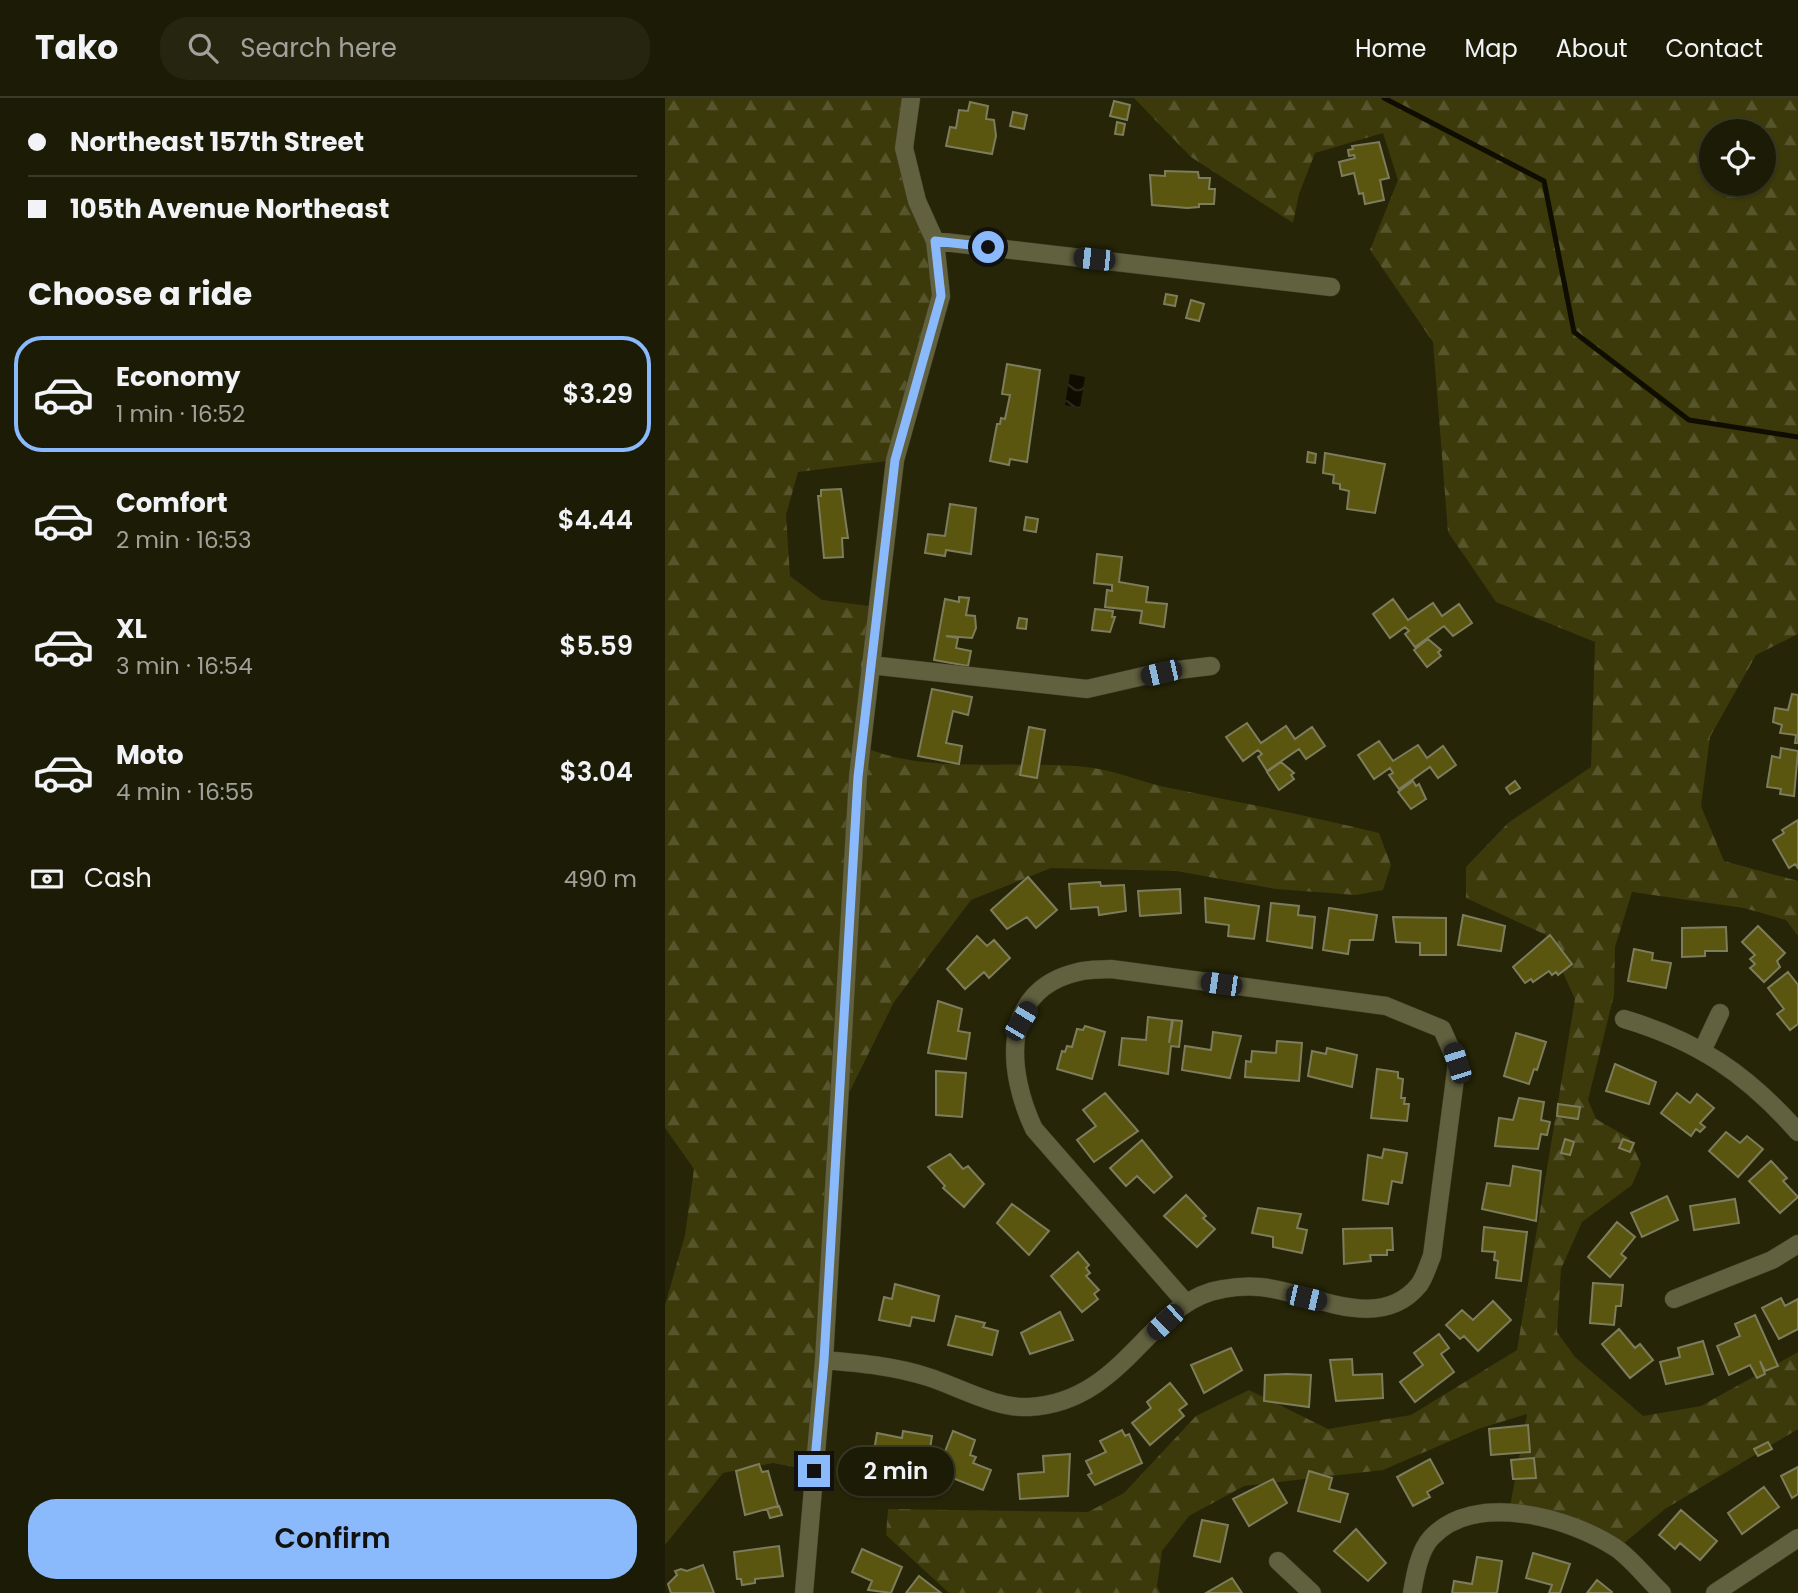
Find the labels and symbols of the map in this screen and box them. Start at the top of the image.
route start [972,231,1004,263]
car [1073,246,1116,272]
car [1139,658,1184,688]
car [1199,971,1244,997]
car [1002,998,1041,1044]
car [1441,1040,1474,1086]
car [1284,1283,1329,1313]
car [1143,1300,1188,1344]
callout: 2 min [839,1446,954,1496]
route end [798,1455,830,1487]

